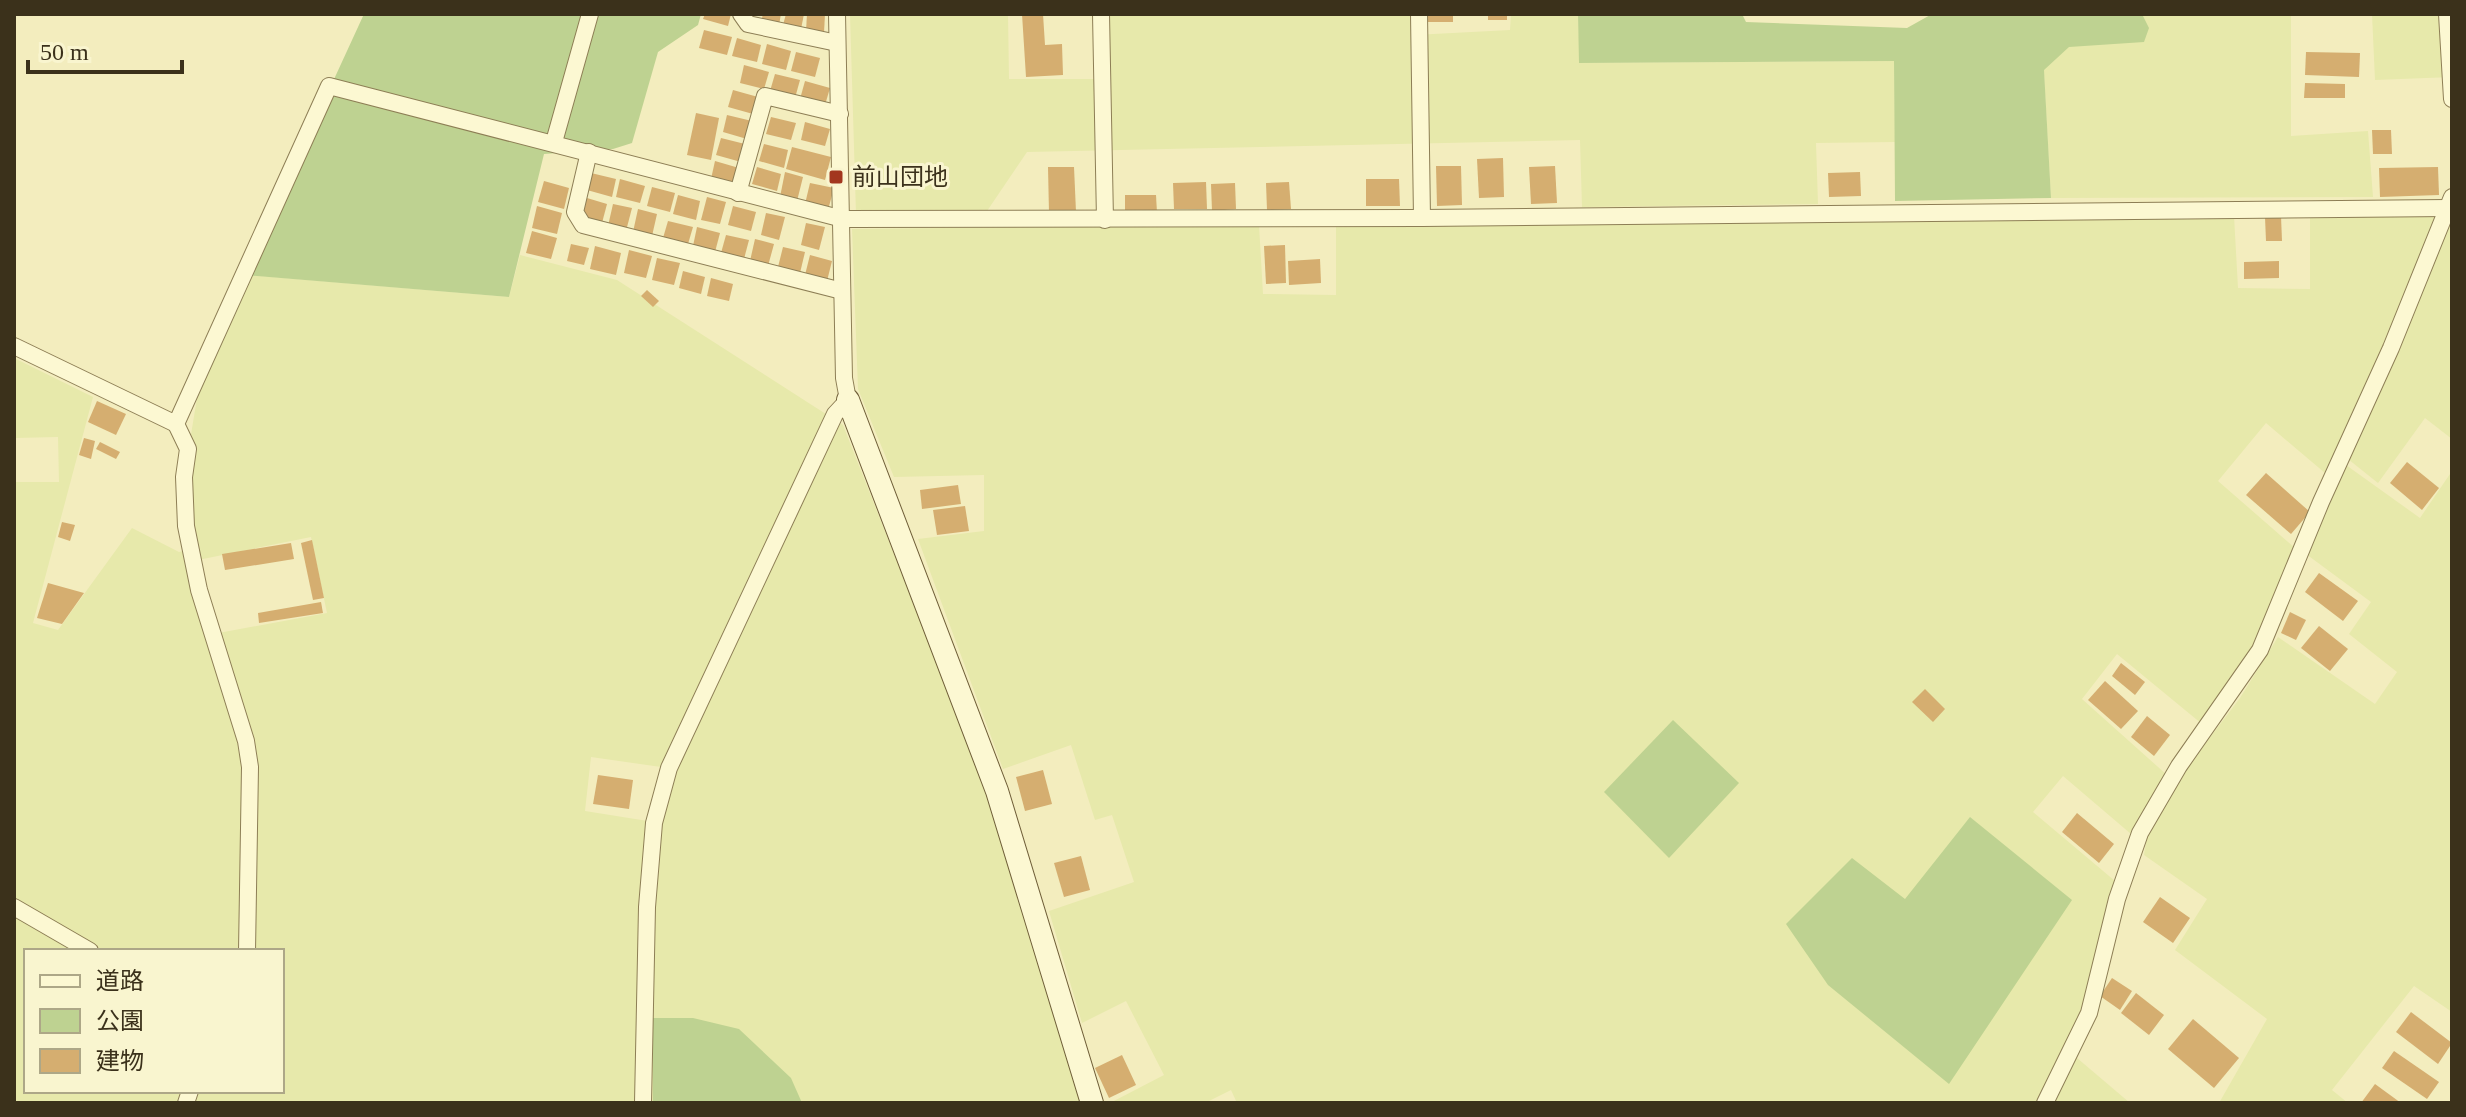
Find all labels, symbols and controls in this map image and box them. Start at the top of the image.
scale bar [28,24,182,74]
text: 50 m [40,39,89,65]
place label: 前山団地 [852,164,948,190]
marker: 前山団地 [827,168,845,186]
legend [24,949,284,1093]
text: 道路 [96,968,144,994]
text: 公園 [96,1008,144,1034]
text: 建物 [96,1048,144,1074]

